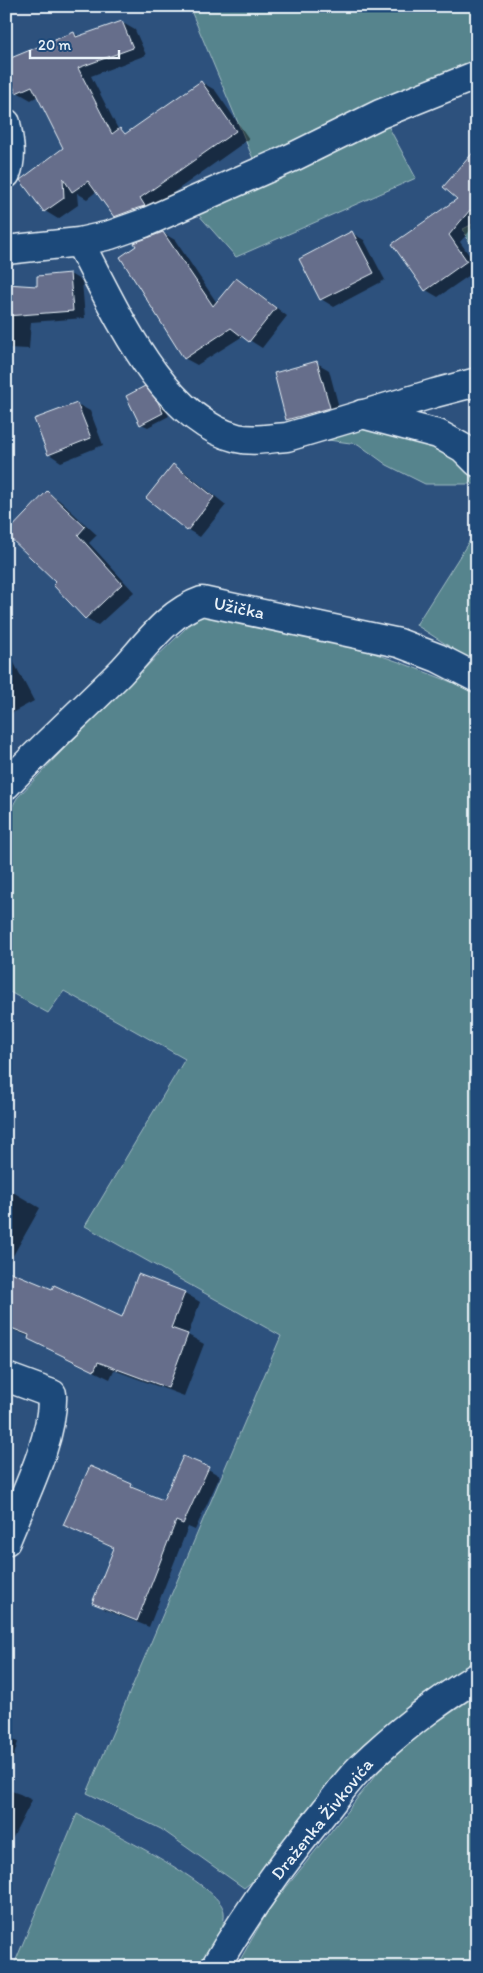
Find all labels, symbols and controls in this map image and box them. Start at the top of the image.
scale bar [30,28,119,60]
text: 20 m [38,36,72,54]
street label: Užička [212,592,267,624]
street label: Draženka Živkovića [266,1753,378,1884]

